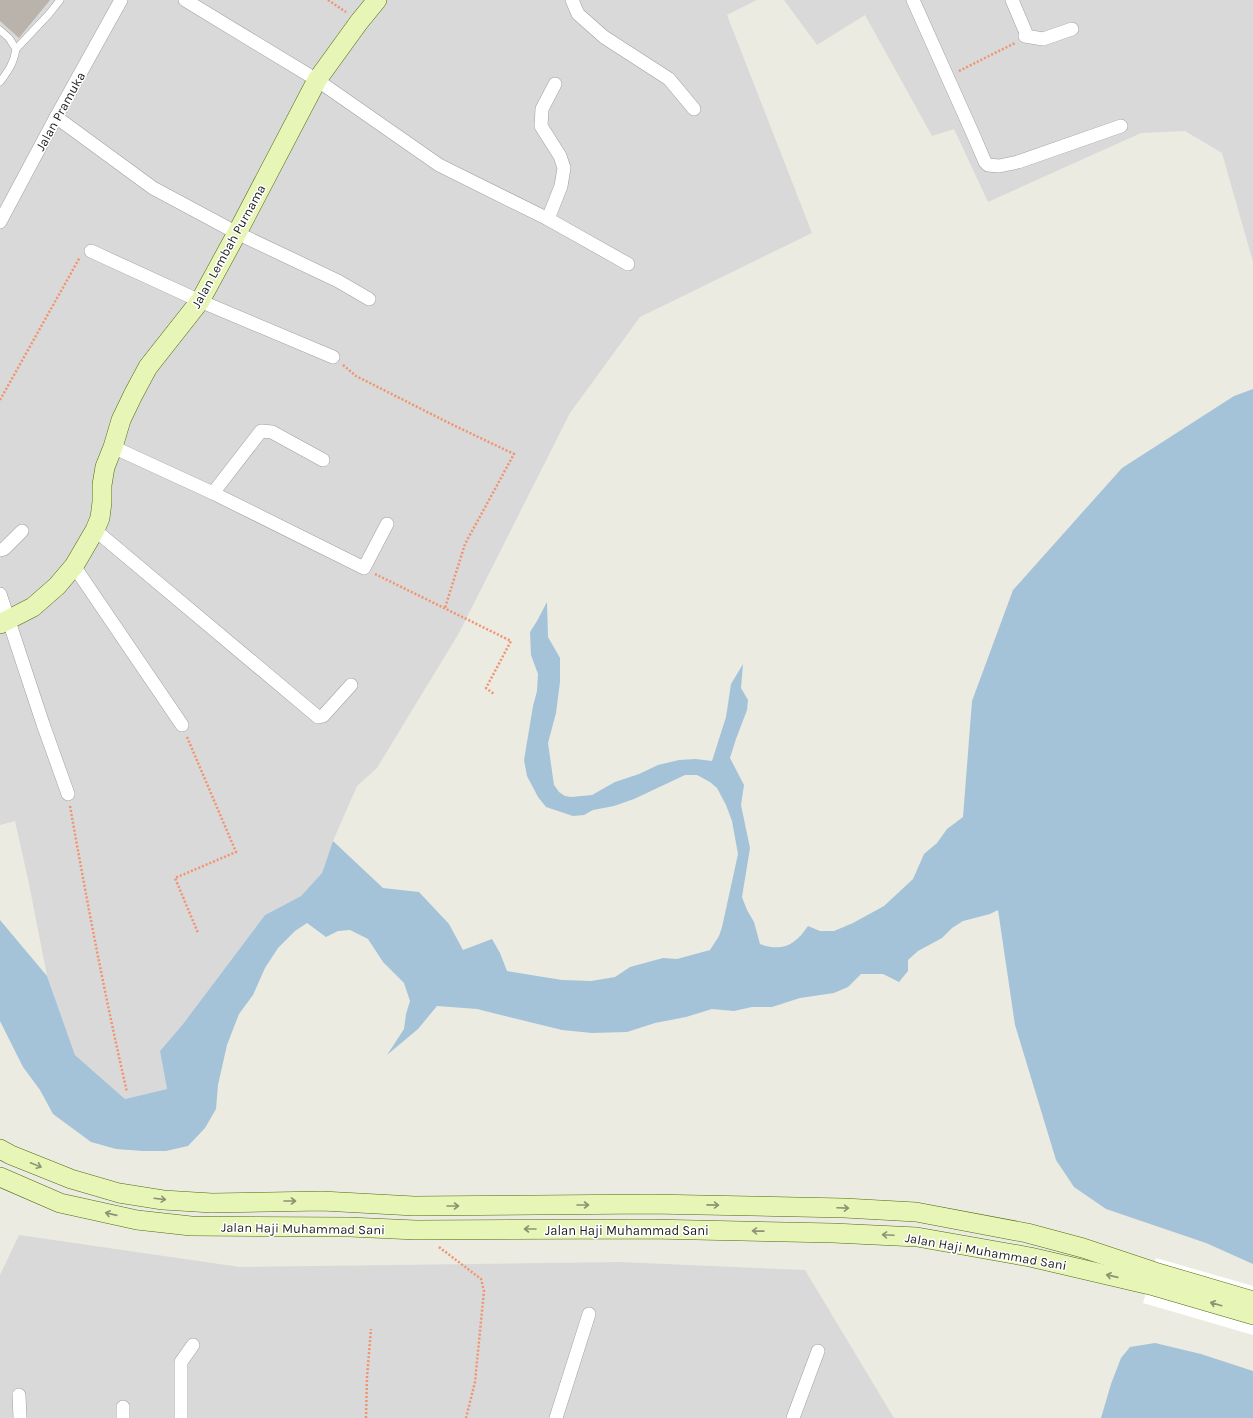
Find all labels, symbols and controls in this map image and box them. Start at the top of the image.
street label: Jalan Pramuka [33,69,88,153]
street label: Jalan Lembah Purnama [188,182,269,311]
one-way arrow [29,1162,41,1169]
one-way arrow [153,1195,166,1203]
one-way arrow [283,1197,296,1205]
one-way arrow [576,1201,589,1209]
one-way arrow [446,1202,459,1210]
one-way arrow [706,1202,719,1209]
one-way arrow [836,1204,849,1212]
one-way arrow [105,1210,118,1218]
street label: Jalan Haji Muhammad Sani [221,1220,385,1237]
street label: Jalan Haji Muhammad Sani [545,1223,709,1238]
one-way arrow [524,1225,537,1233]
one-way arrow [752,1227,765,1235]
street label: Jalan Haji Muhammad Sani [904,1230,1068,1273]
one-way arrow [882,1232,895,1239]
one-way arrow [1106,1272,1119,1279]
one-way arrow [1209,1300,1222,1307]

